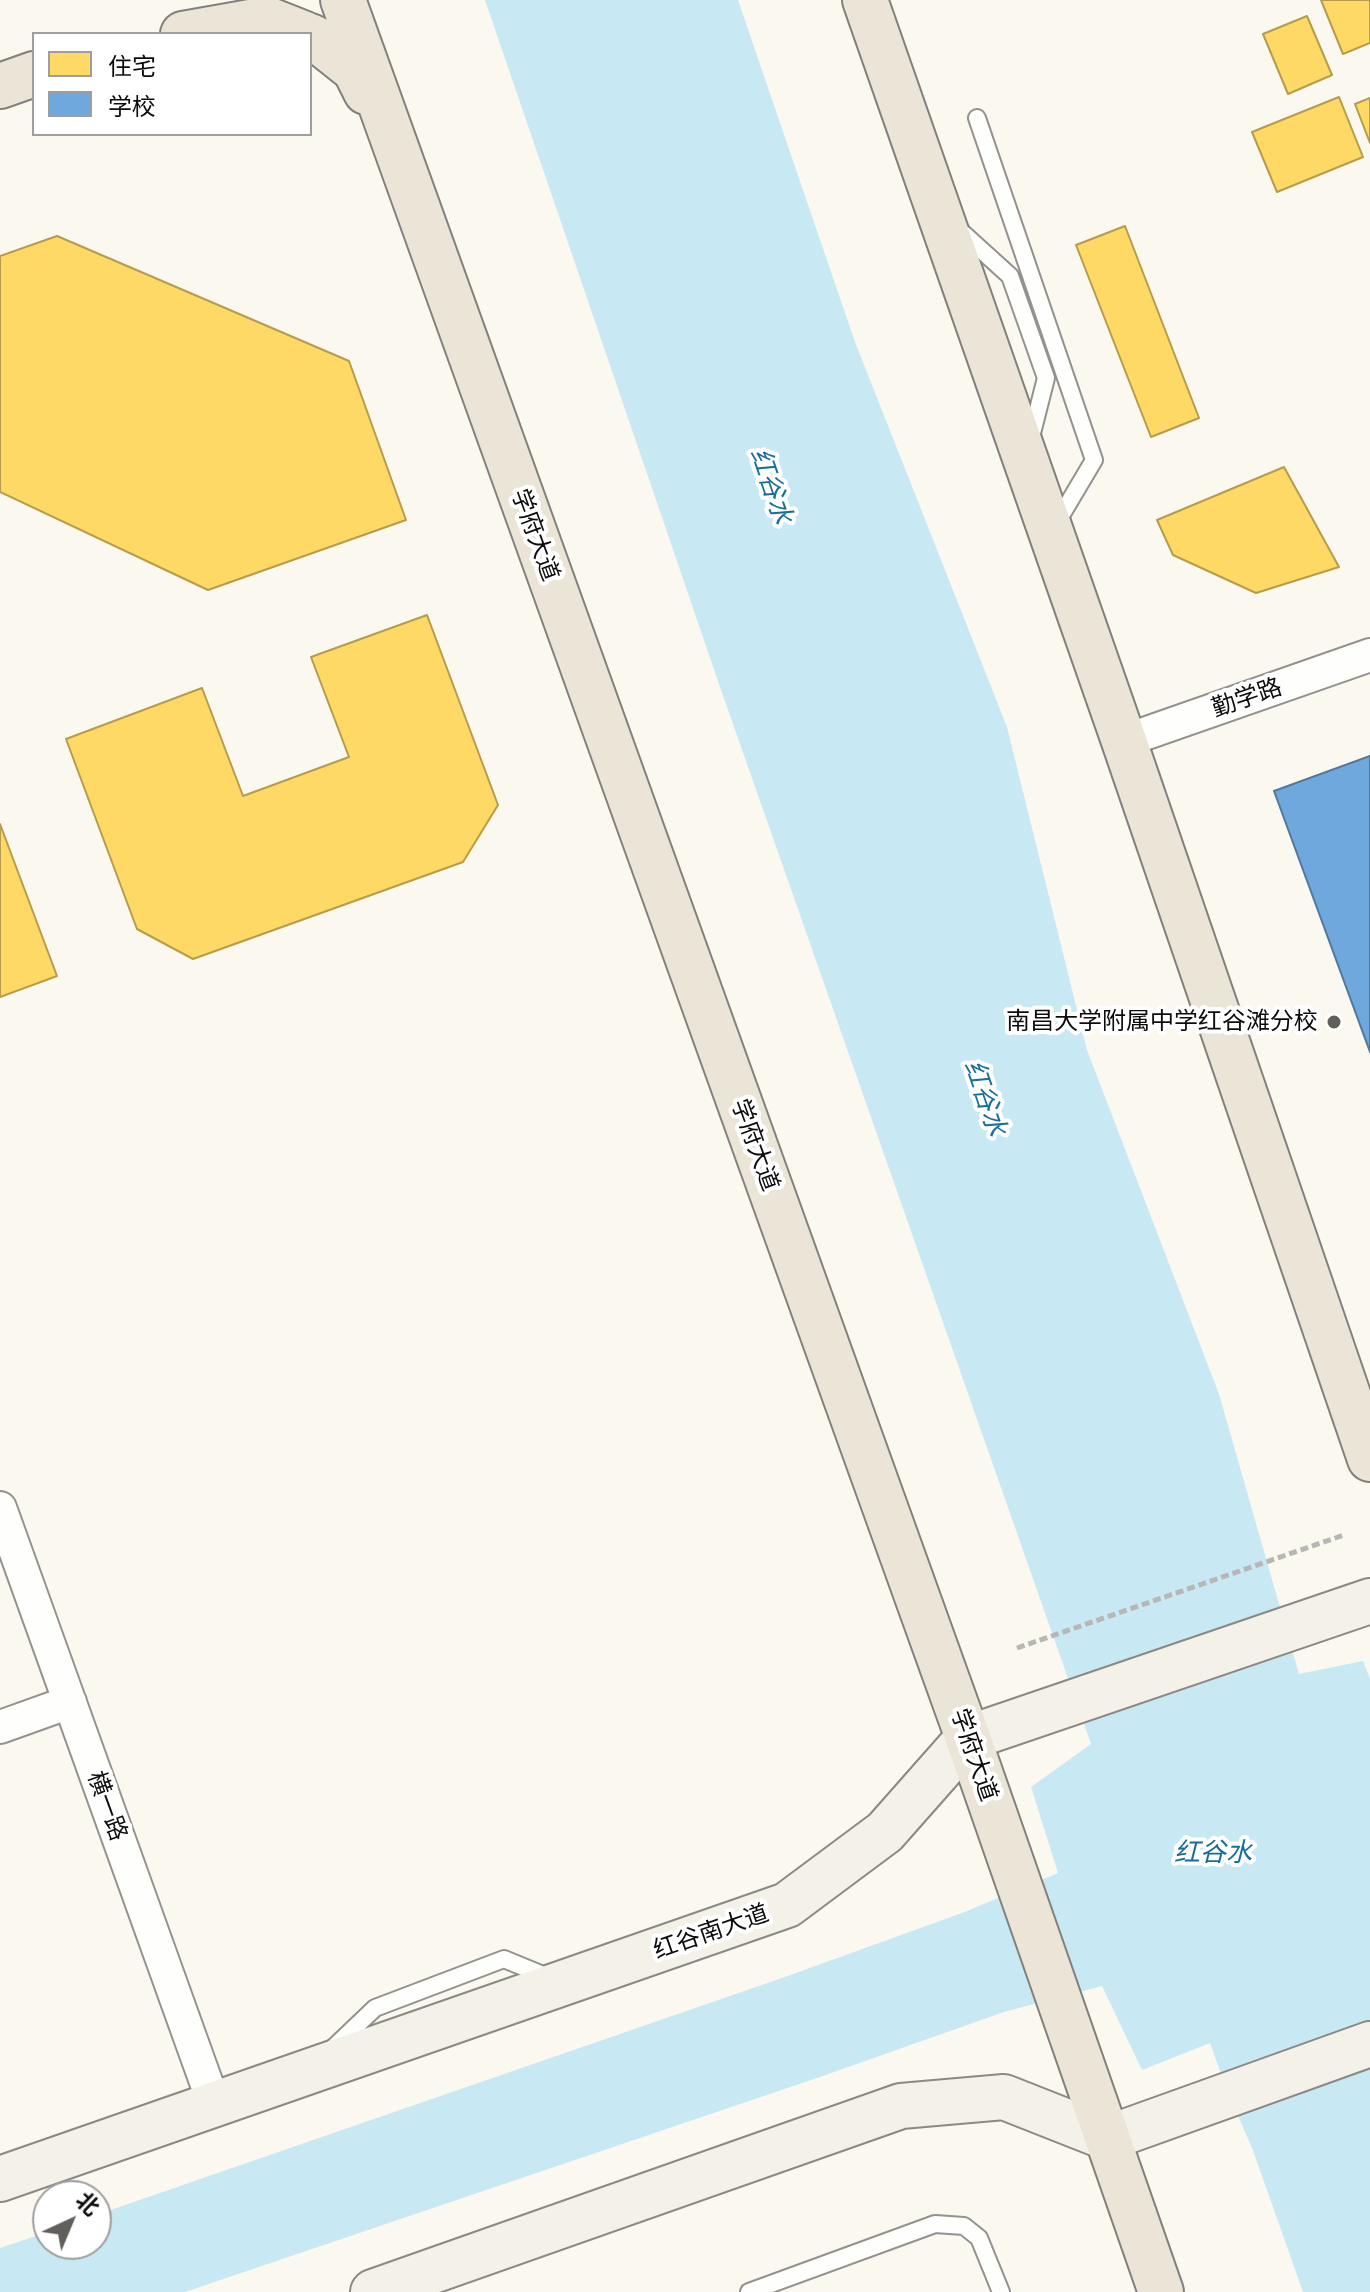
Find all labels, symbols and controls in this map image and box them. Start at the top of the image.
legend [32,32,312,136]
text: 住宅 [108,53,156,80]
text: 学校 [108,93,156,120]
water label: 红谷水 [744,444,798,528]
street label: 学府大道 [505,485,565,585]
street label: 勤学路 [1208,673,1286,723]
place label: 南昌大学附属中学红谷滩分校 [1006,1008,1318,1036]
marker: 南昌大学附属中学红谷滩分校 [1325,1013,1343,1031]
water label: 红谷水 [958,1056,1012,1140]
street label: 学府大道 [725,1095,785,1195]
street label: 学府大道 [945,1705,1003,1805]
street label: 横一路 [81,1767,133,1845]
water label: 红谷水 [1174,1837,1252,1869]
street label: 红谷南大道 [650,1899,772,1965]
north arrow [32,2180,112,2260]
text: 北 [71,2187,104,2220]

